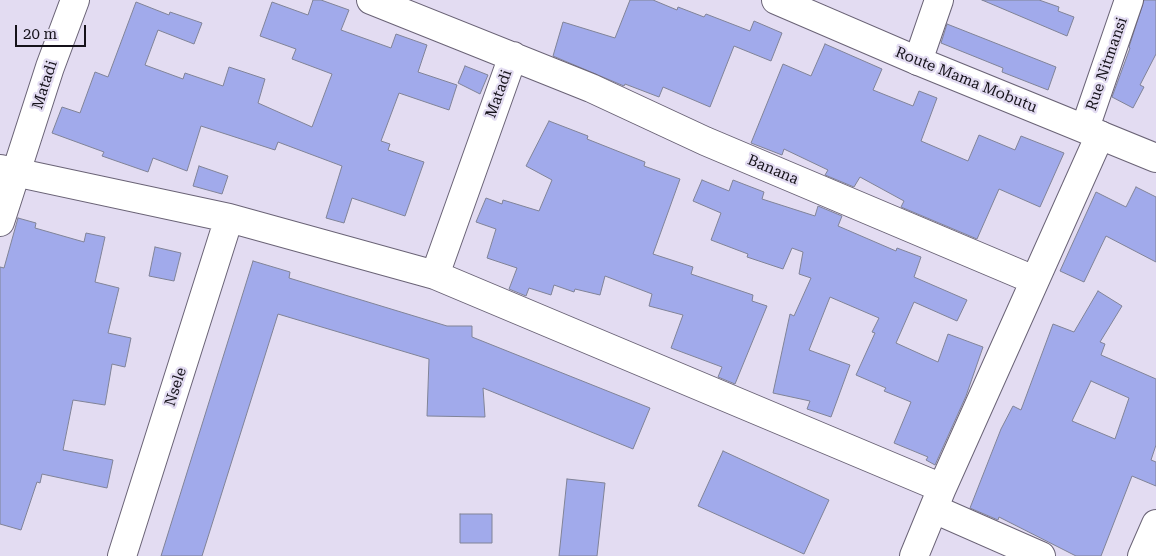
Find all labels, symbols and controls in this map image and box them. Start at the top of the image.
scale bar [18,15,89,47]
street label: Rue Nitmansi [1083,15,1131,113]
text: 20 m [23,25,57,43]
street label: Route Mama Mobutu [892,43,1040,117]
street label: Matadi [29,58,61,112]
street label: Matadi [482,67,516,121]
street label: Banana [745,151,801,189]
street label: Nsele [161,365,191,409]

